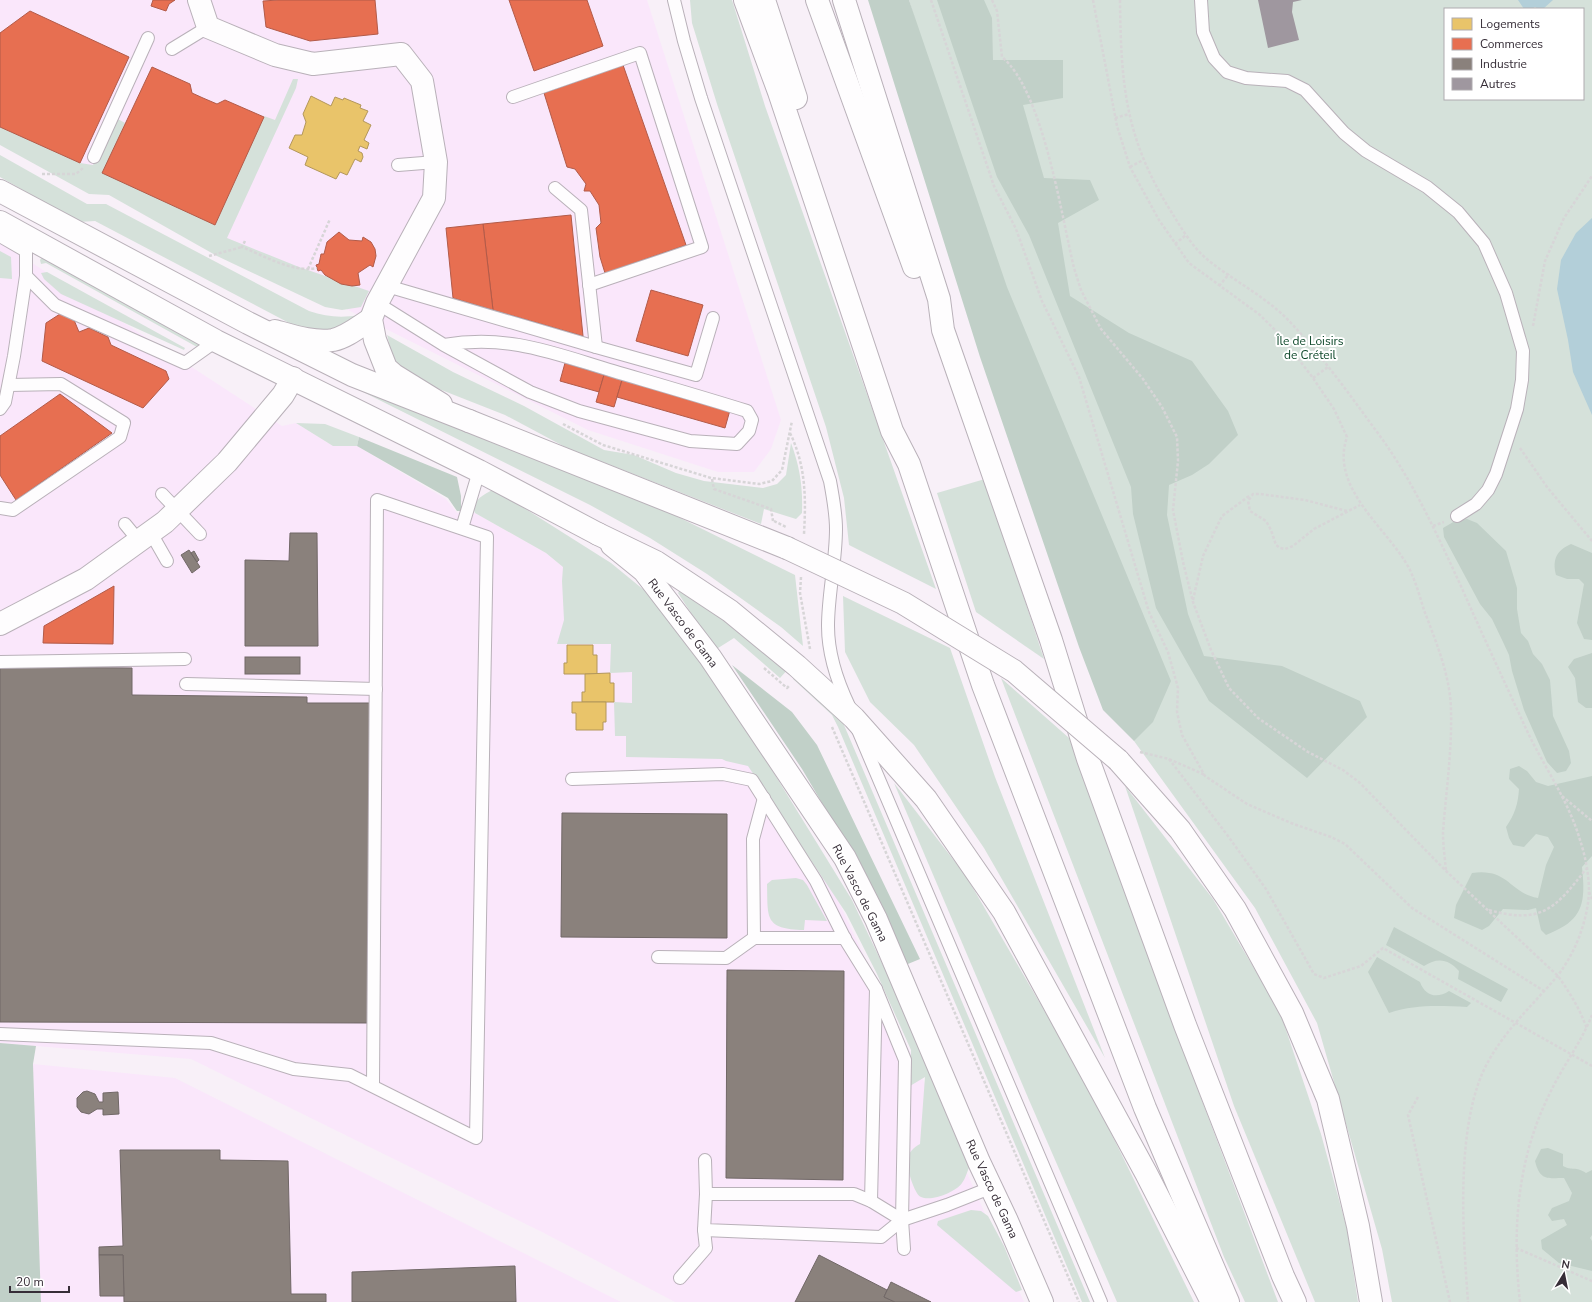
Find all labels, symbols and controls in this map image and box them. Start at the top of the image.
legend [1444,8,1584,100]
text: Logements [1480,16,1540,32]
text: Commerces [1480,36,1543,52]
text: Industrie [1480,56,1527,72]
text: Autres [1480,76,1516,92]
park label: Île de Loisirs de Créteil [1276,333,1344,363]
street label: Rue Vasco de Gama [644,575,722,671]
street label: Rue Vasco de Gama [829,842,891,944]
street label: Rue Vasco de Gama [962,1137,1022,1241]
north arrow [1544,1254,1584,1294]
text: N [1560,1257,1571,1273]
scale bar [10,1268,69,1294]
text: 20 m [16,1274,44,1290]

